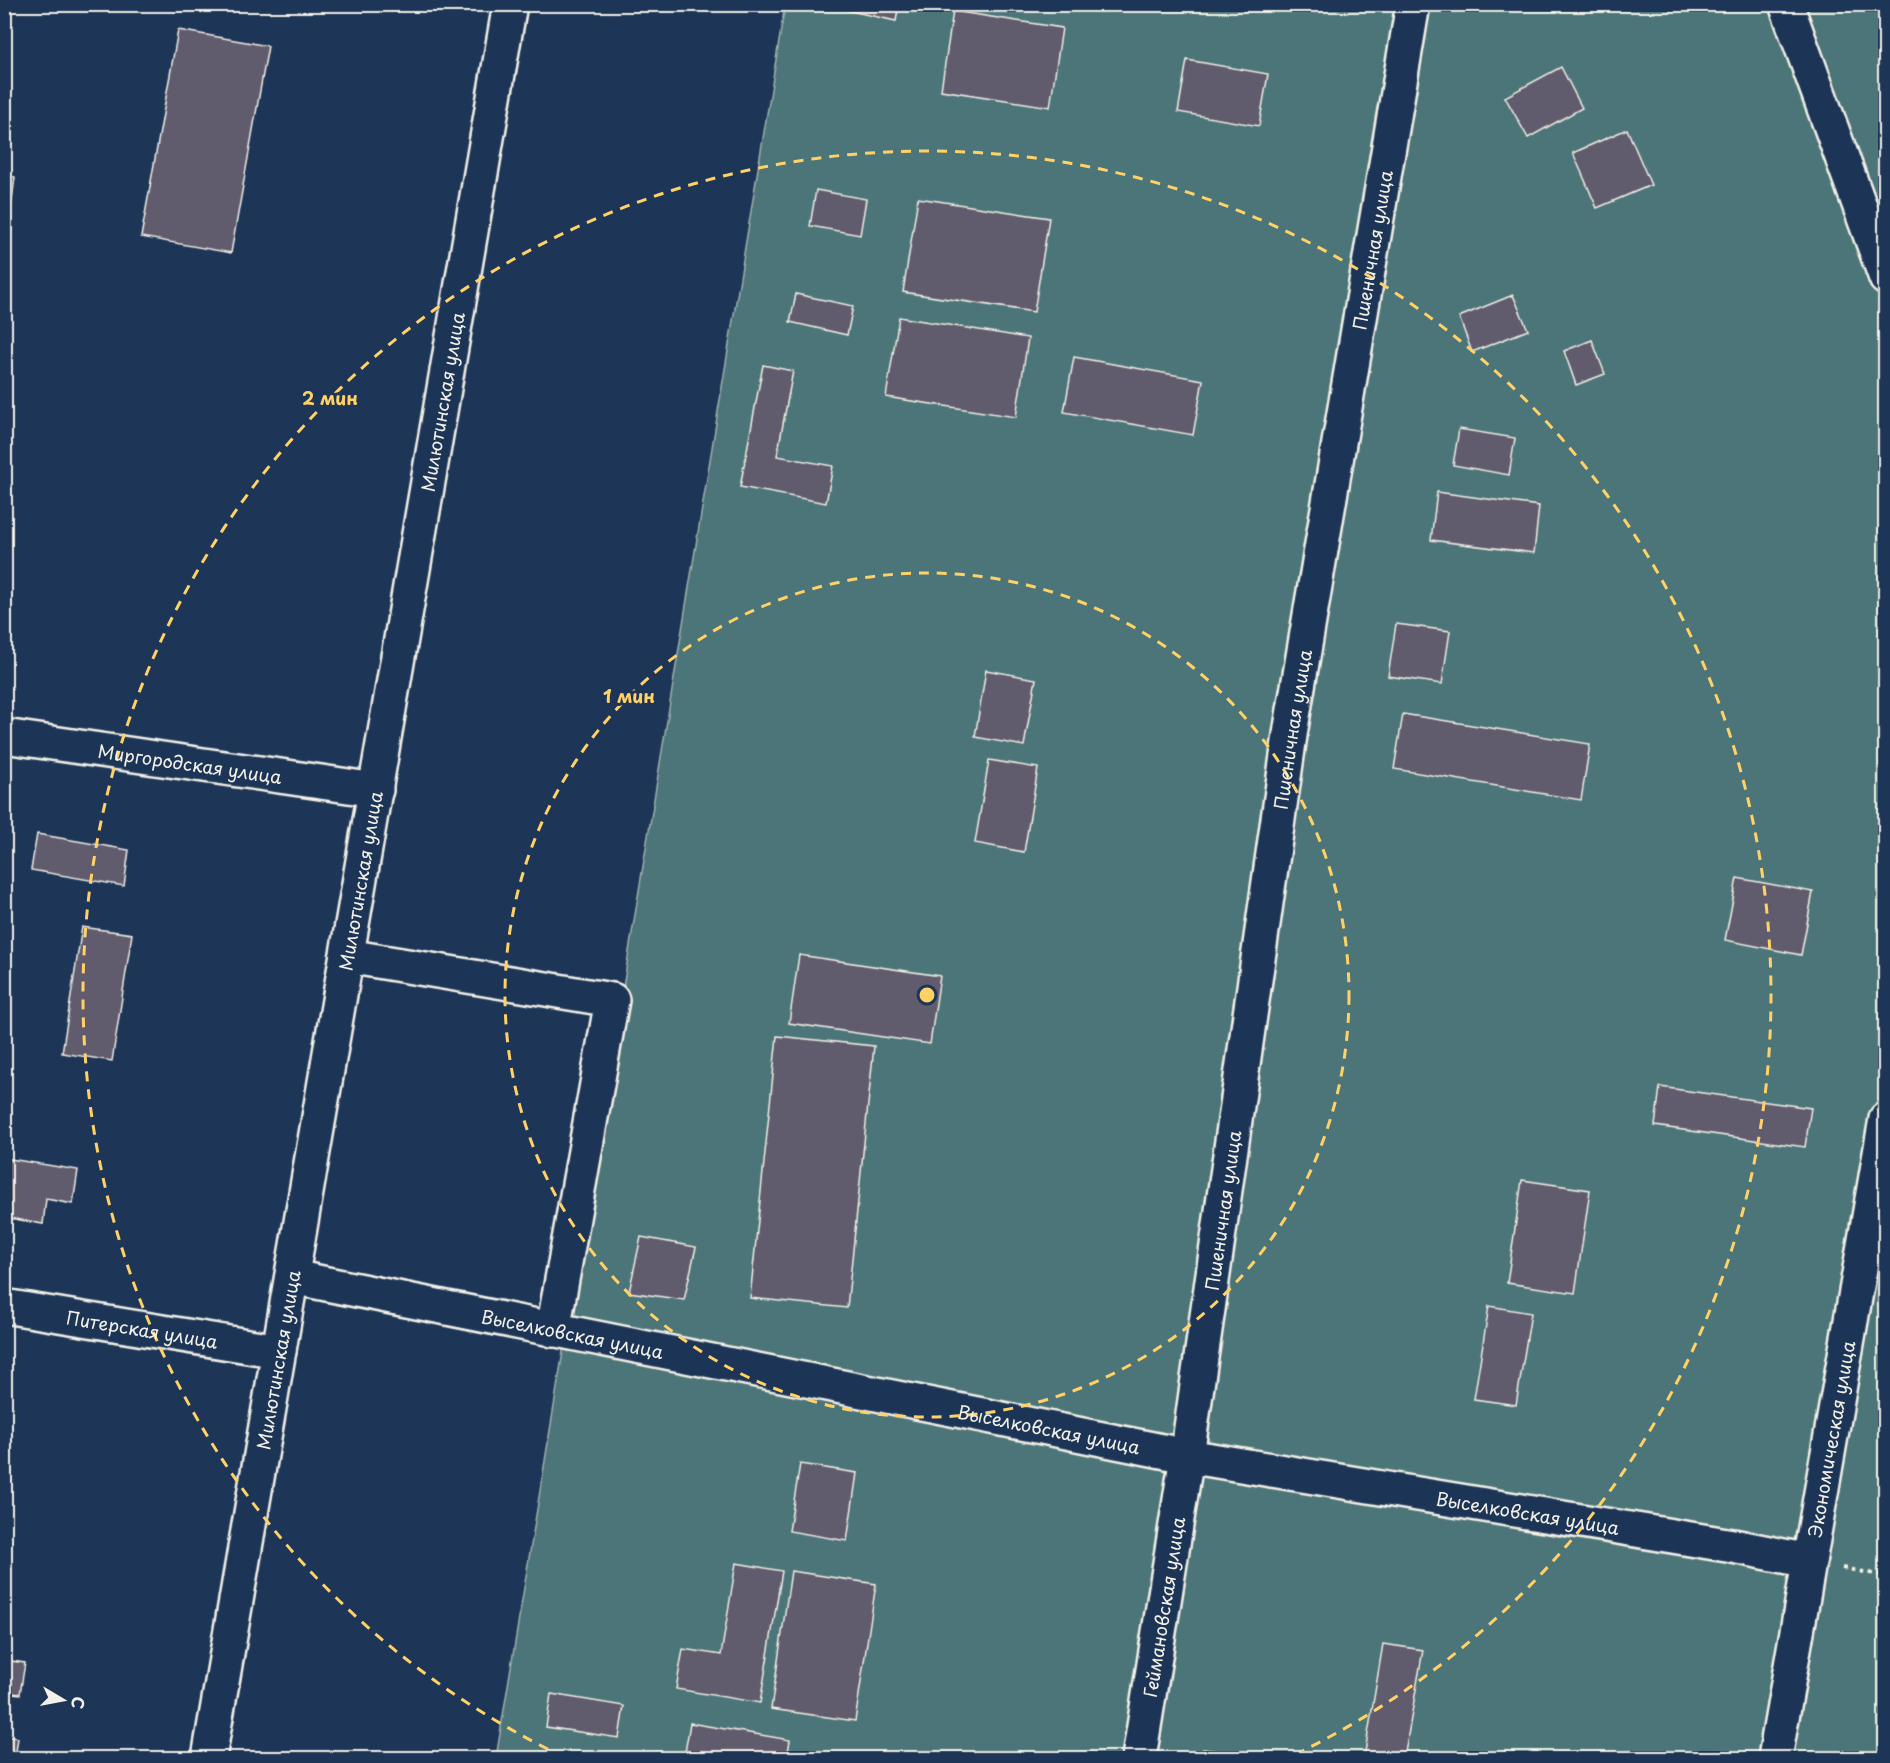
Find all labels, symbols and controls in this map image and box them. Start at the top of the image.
street label: Пшеничная улица [1345,167,1398,332]
street label: Милютинская улица [413,309,471,494]
text: 2 мин [302,384,358,411]
street label: Пшеничная улица [1266,647,1318,811]
text: 1 мин [603,682,655,709]
street label: Миргородская улица [96,736,285,790]
street label: Милютинская улица [331,788,388,973]
centre of rings [917,985,937,1005]
street label: Пшеничная улица [1197,1128,1247,1292]
street label: Милютинская улица [249,1267,306,1452]
street label: Выселковская улица [479,1302,667,1365]
street label: Питерская улица [64,1303,221,1354]
street label: Экономическая улица [1800,1338,1861,1539]
street label: Выселковская улица [955,1397,1143,1460]
street label: Выселковская улица [1434,1484,1622,1541]
street label: Геймановская улица [1135,1514,1191,1699]
north arrow [33,1670,93,1730]
text: С [66,1695,92,1711]

